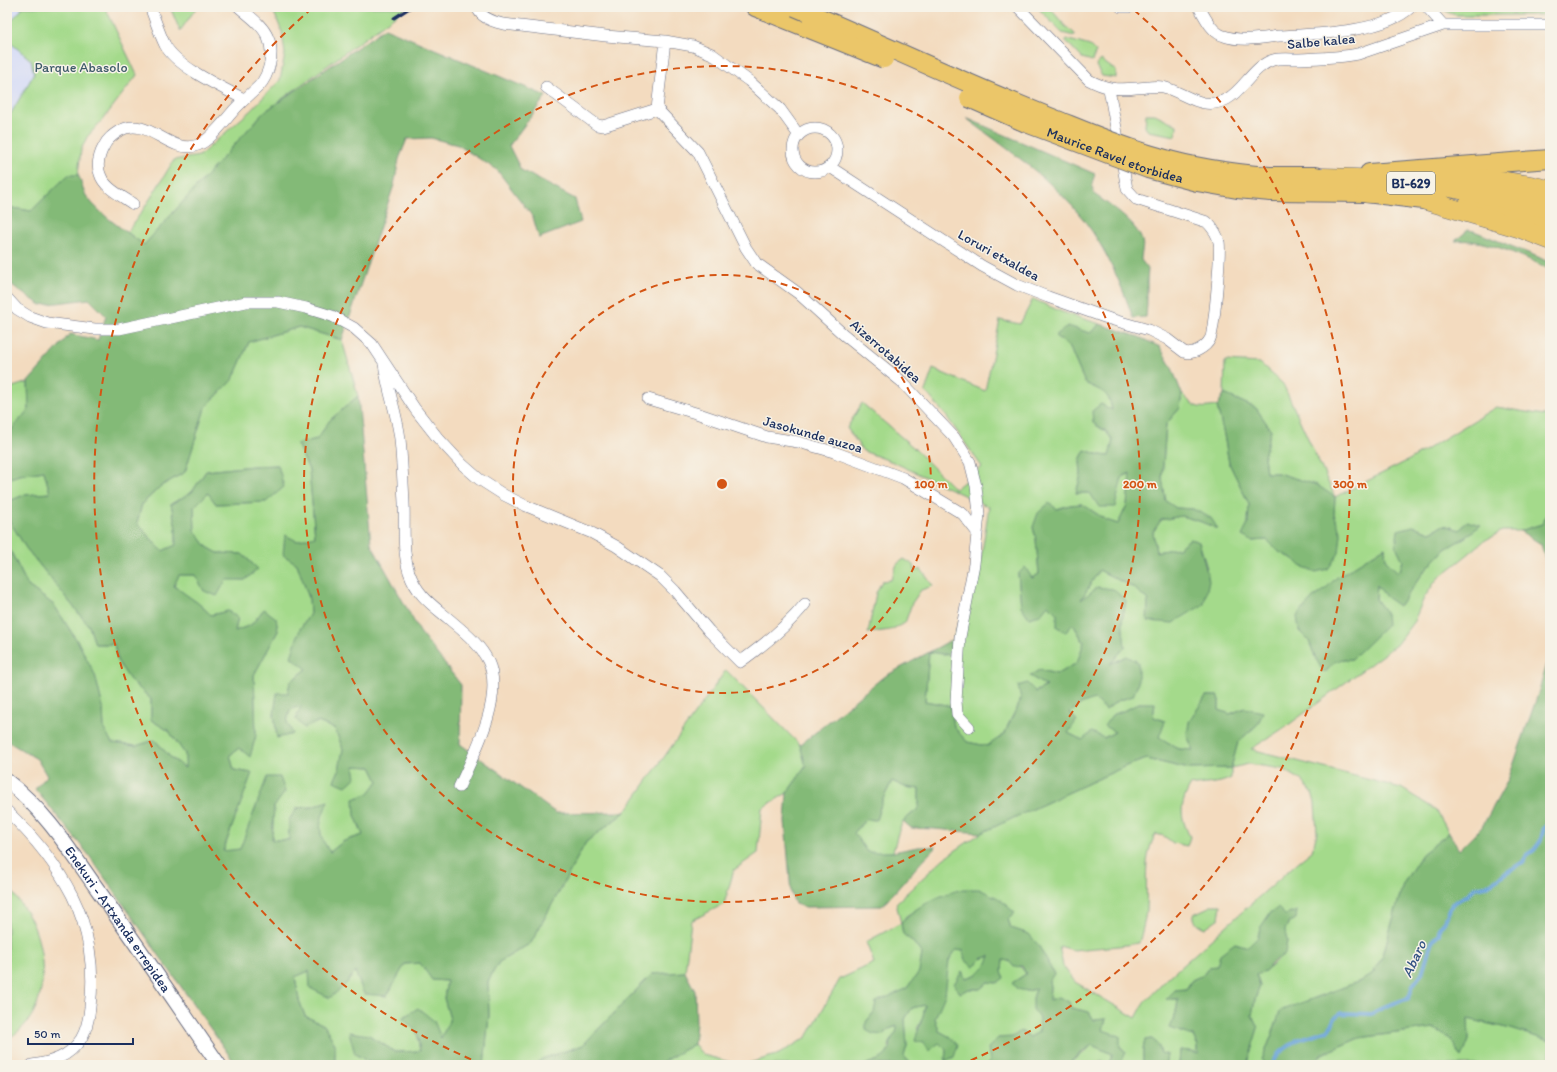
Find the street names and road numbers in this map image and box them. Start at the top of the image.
street label: Salbe kalea [1286,30,1356,53]
street label: Maurice Ravel etorbidea [1044,124,1185,187]
road number: BI-629 [1387,172,1435,194]
street label: Loruri etxaldea [955,226,1043,285]
street label: Aizerrotabidea [847,316,925,387]
street label: Jasokunde auzoa [761,412,865,457]
street label: Enekuri - Artxanda errepidea [61,843,175,996]

